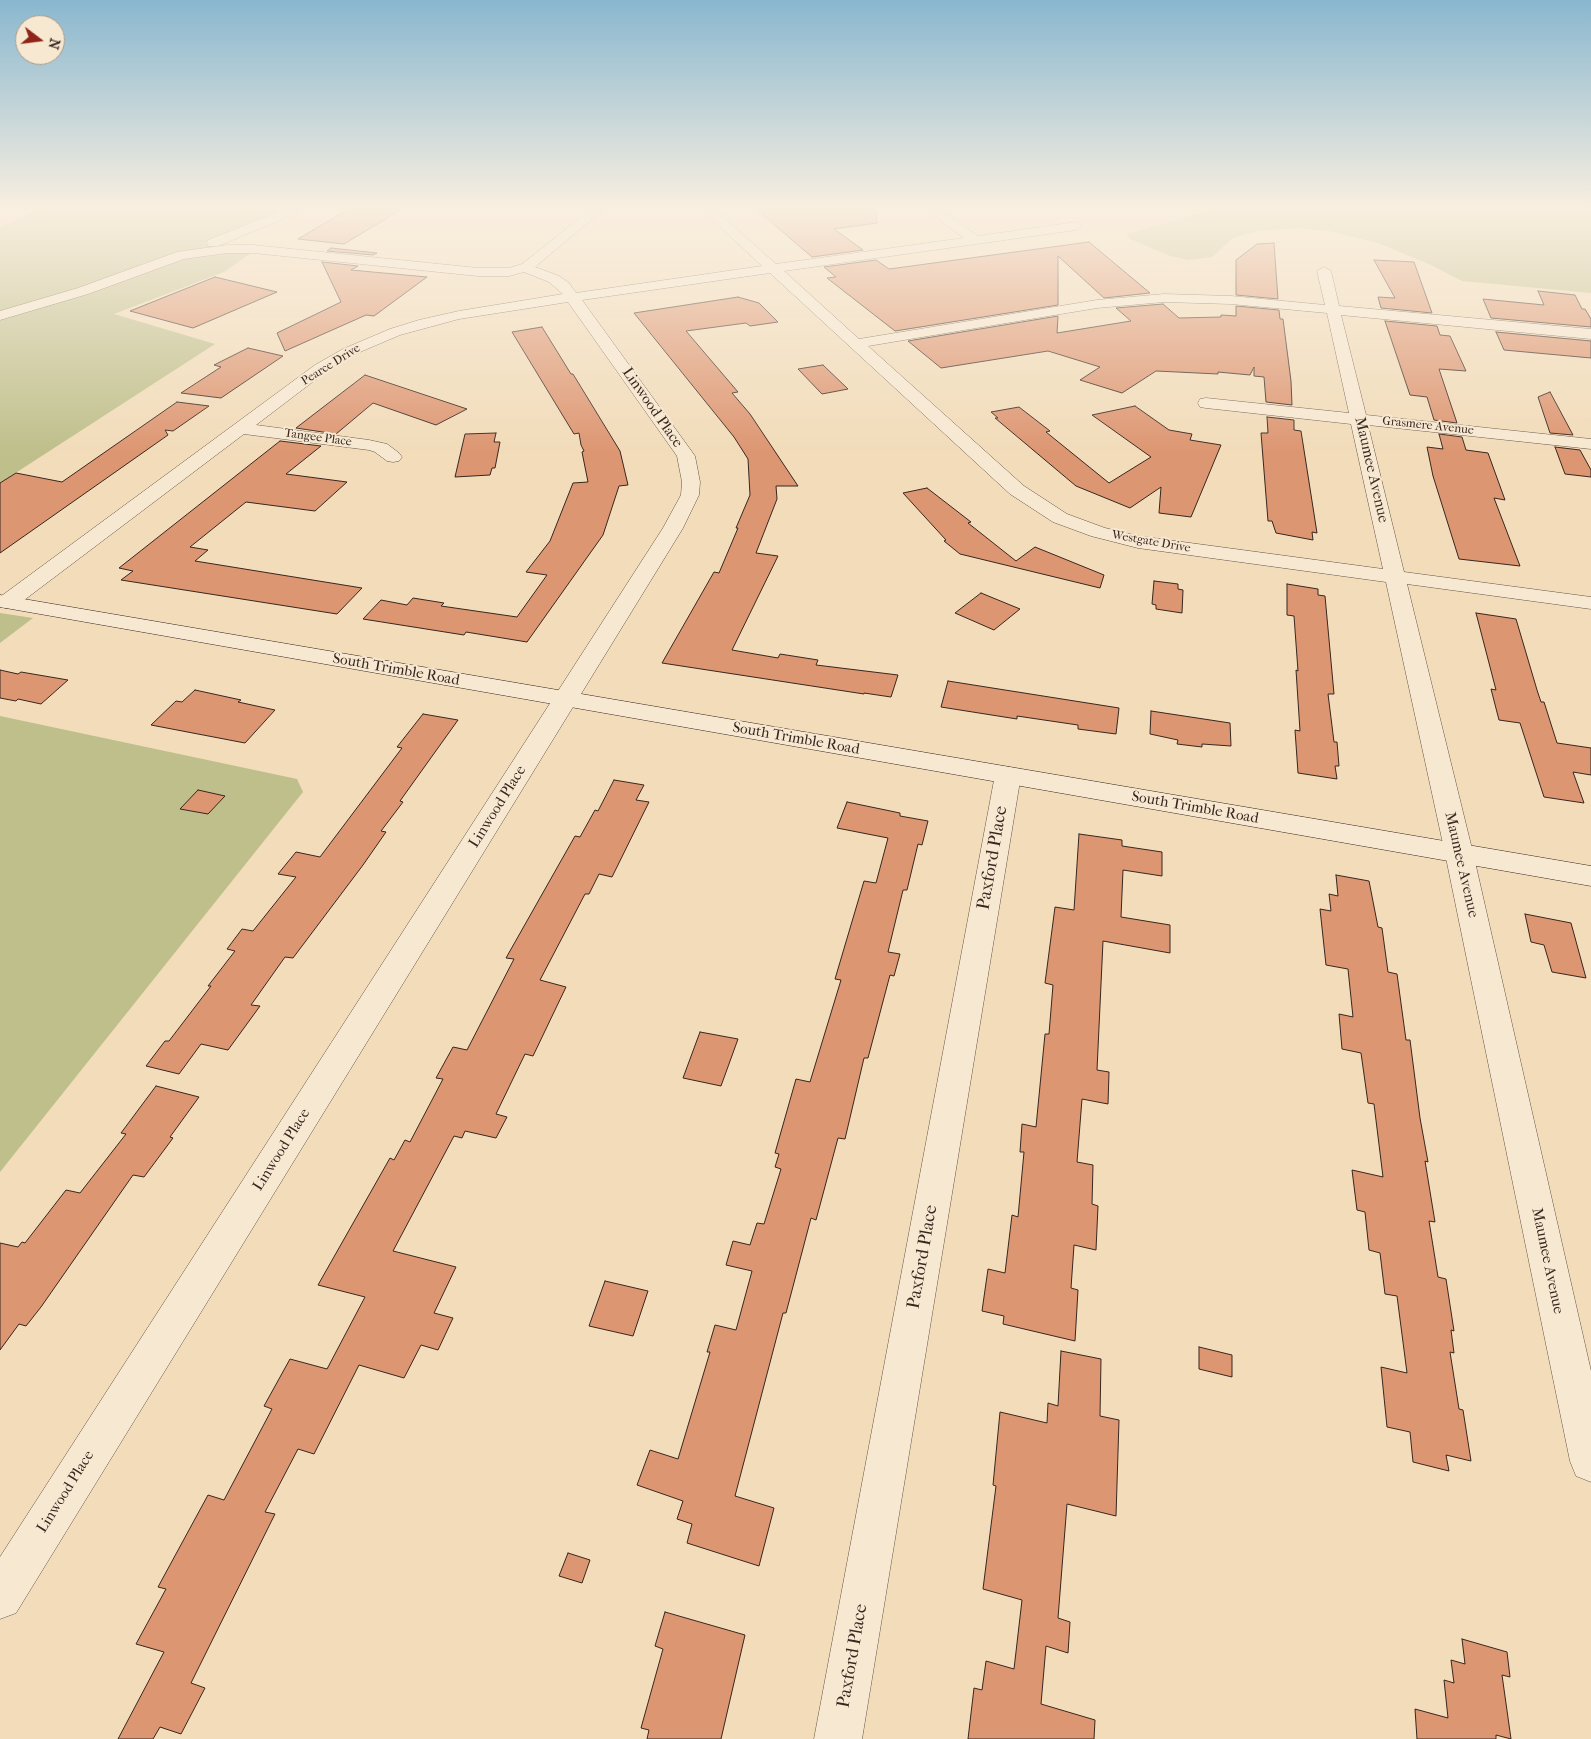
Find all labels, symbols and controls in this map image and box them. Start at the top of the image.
north arrow [15,15,65,65]
text: N [44,36,64,51]
street label: Pearce Drive [299,341,363,389]
street label: Linwood Place [618,365,686,451]
street label: Grasmere Avenue [1382,414,1474,438]
street label: Maumee Avenue [1350,415,1392,525]
street label: Tangee Place [283,426,353,450]
street label: Westgate Drive [1111,528,1191,556]
street label: South Trimble Road [331,650,461,690]
street label: South Trimble Road [731,719,861,759]
street label: Linwood Place [466,763,530,851]
street label: South Trimble Road [1130,788,1260,828]
street label: Paxford Place [973,804,1013,912]
street label: Maumee Avenue [1440,810,1482,920]
street label: Linwood Place [250,1106,314,1194]
street label: Paxford Place [903,1203,943,1311]
street label: Maumee Avenue [1527,1206,1567,1316]
street label: Linwood Place [34,1448,98,1536]
street label: Paxford Place [833,1602,873,1710]

